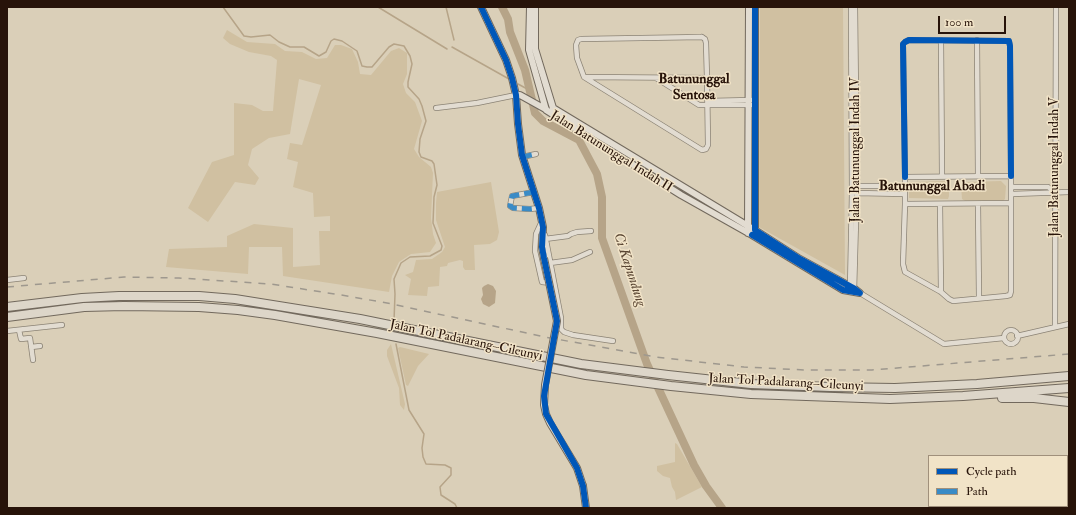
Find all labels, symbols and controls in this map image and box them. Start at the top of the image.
scale bar [940,8,1008,34]
text: 100 m [945,15,973,30]
district label: Batununggal Sentosa [658,72,730,104]
street label: Jalan Batununggal Indah IV [848,77,864,223]
street label: Jalan Batununggal Indah V [1047,97,1063,237]
street label: Jalan Batununggal Indah II [547,108,675,196]
district label: Batununggal Abadi [879,179,985,195]
water label: Ci Kapundung [609,231,649,309]
street label: Jalan Tol Padalarang–Cileunyi [388,317,544,365]
street label: Jalan Tol Padalarang–Cileunyi [708,371,864,395]
legend [928,455,1068,507]
text: Cycle path [966,464,1016,479]
text: Path [966,484,988,499]

